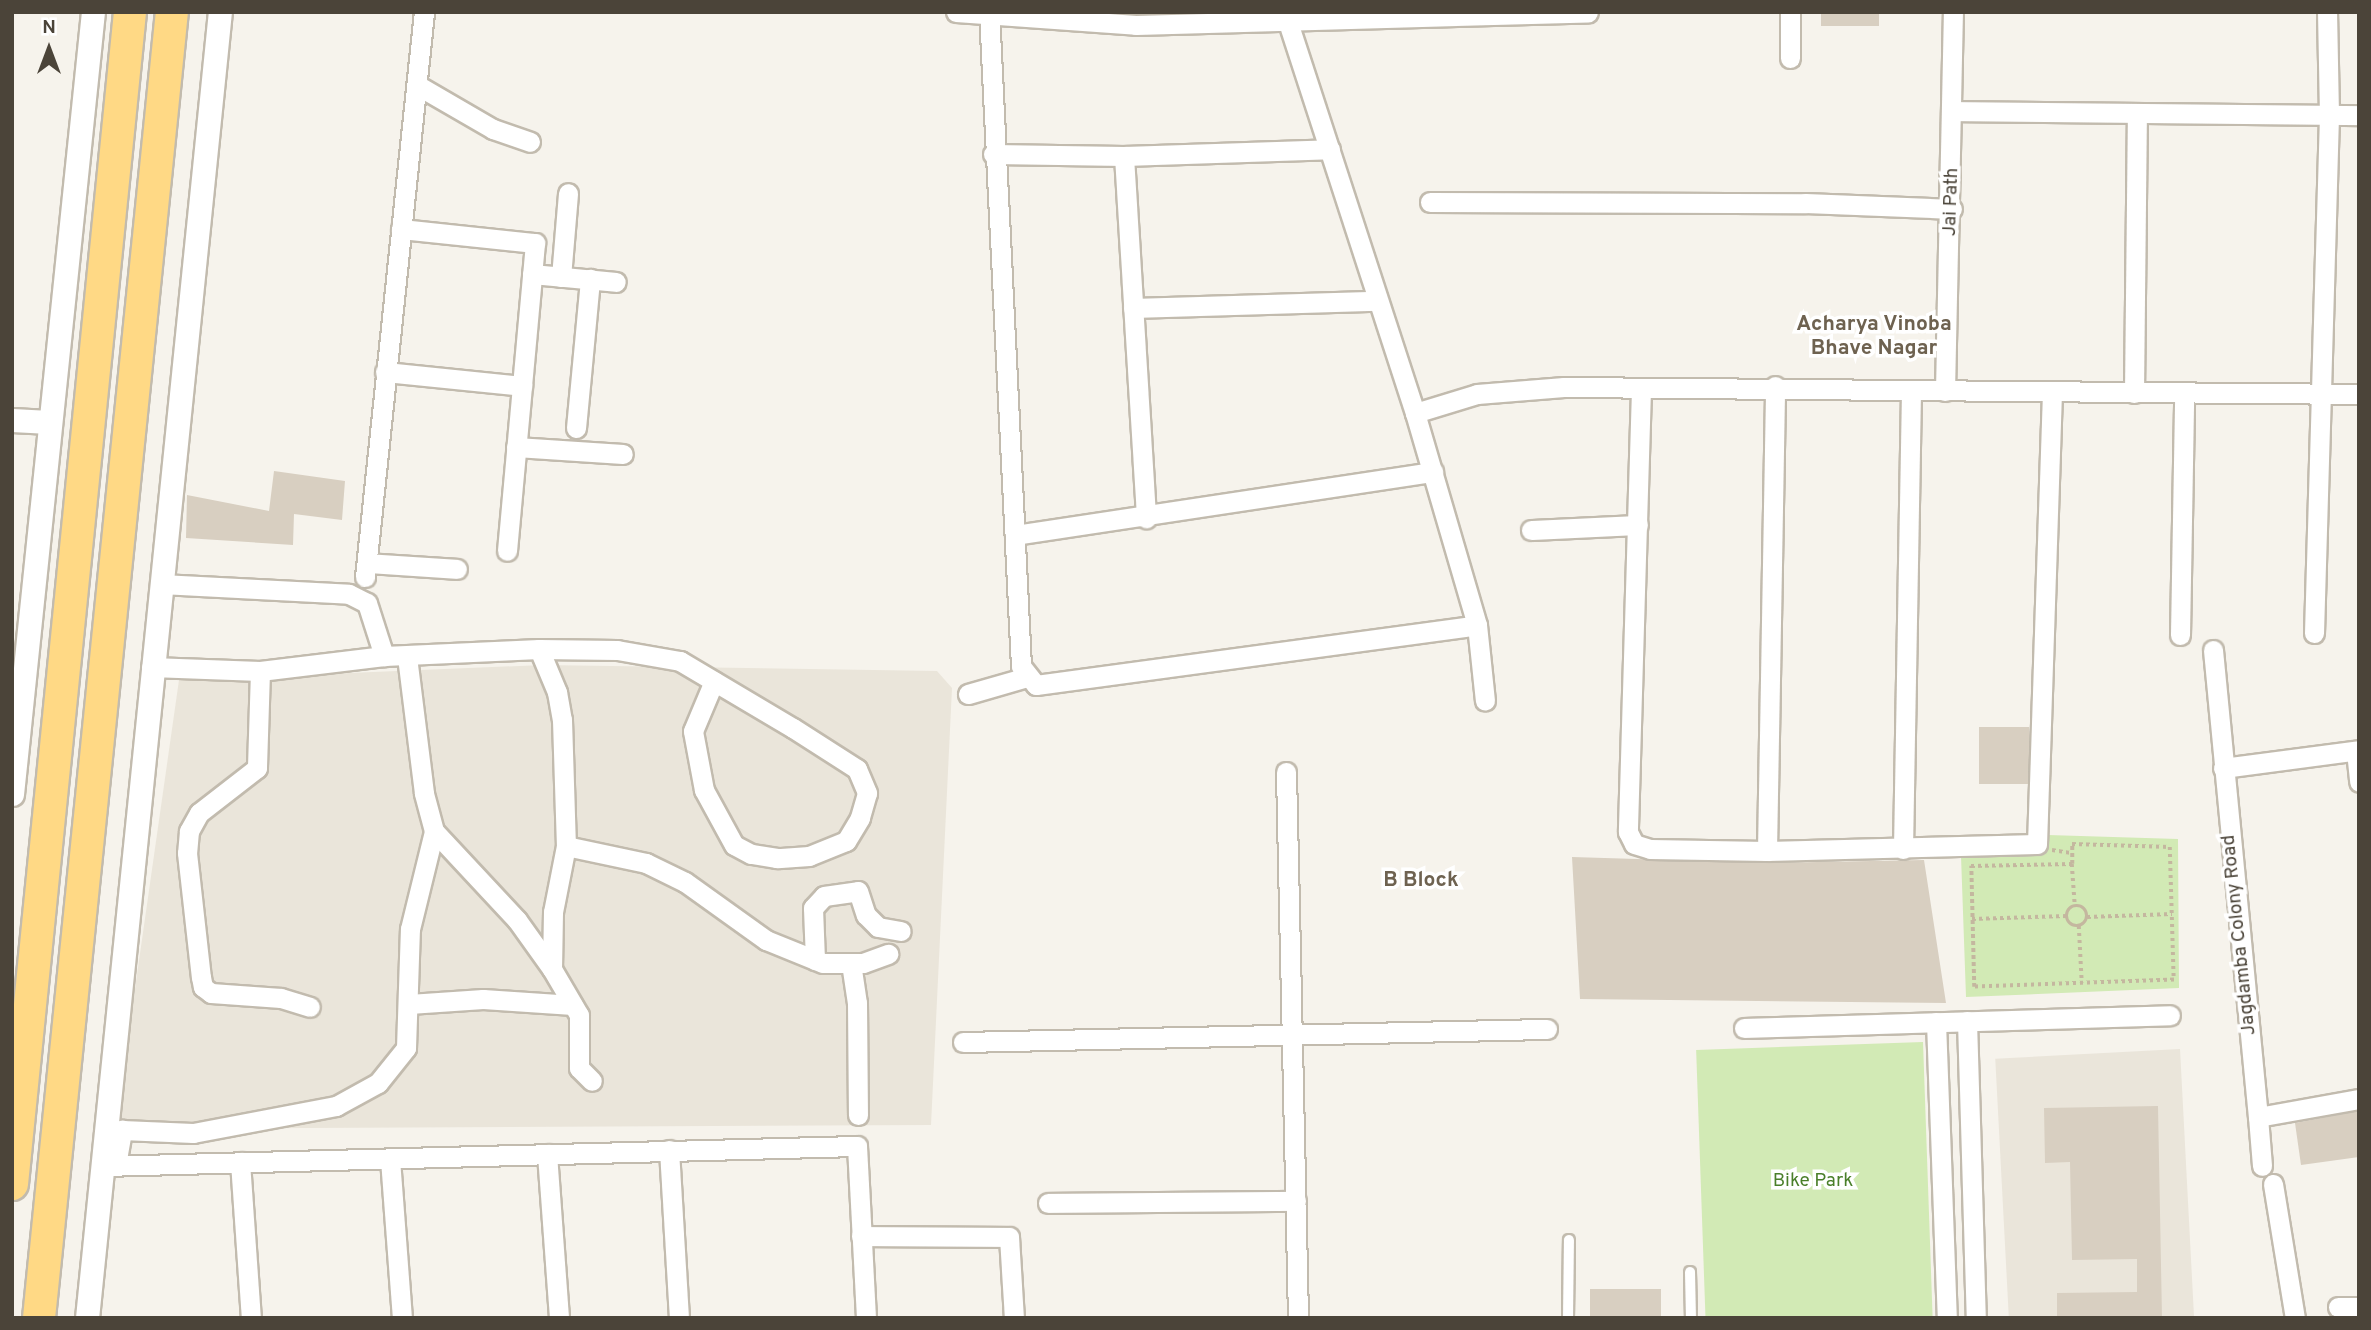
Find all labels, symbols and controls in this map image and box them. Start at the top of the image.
north arrow [14,14,84,84]
text: N [42,16,56,40]
street label: Jai Path [1939,167,1965,237]
district label: Acharya Vinoba Bhave Nagar [1796,312,1952,362]
street label: Jagdamba Colony Road [2218,834,2262,1036]
district label: B Block [1383,868,1459,894]
park label: Bike Park [1773,1171,1853,1193]

